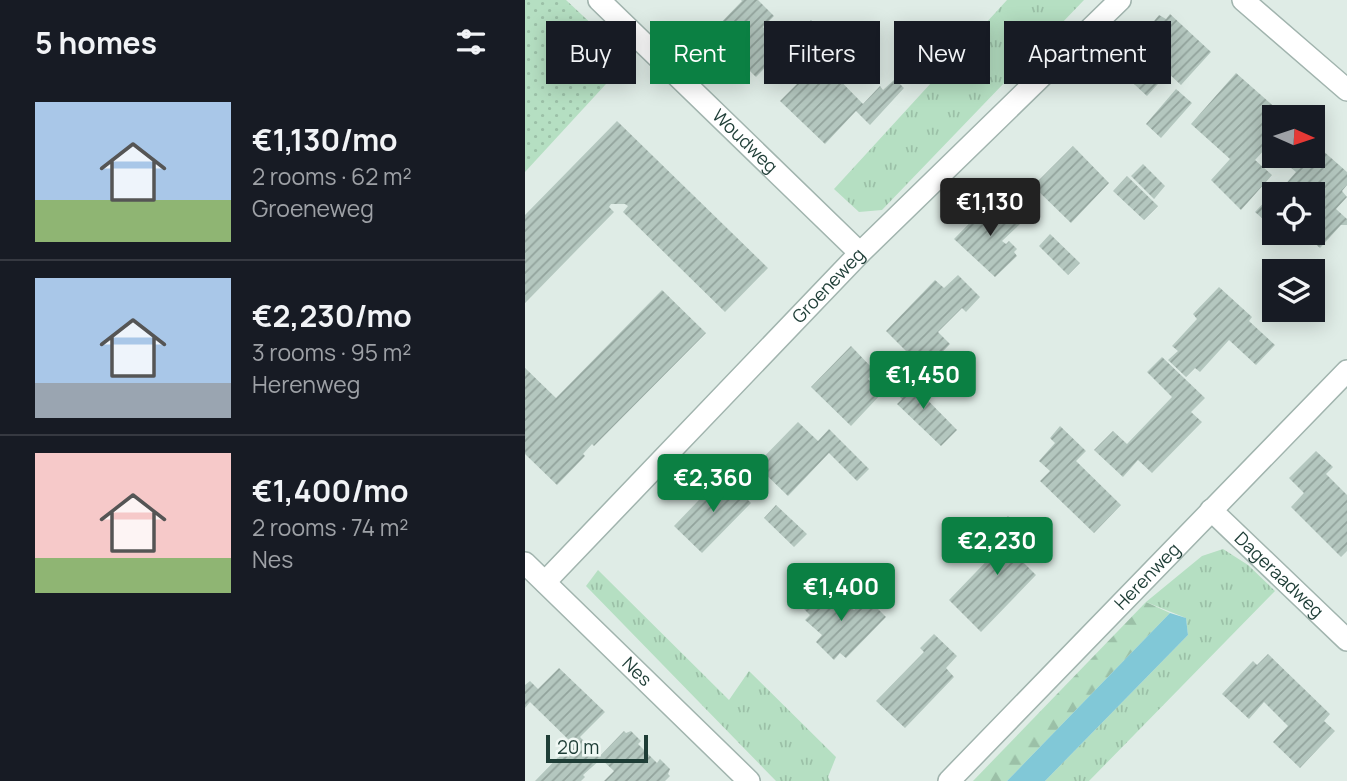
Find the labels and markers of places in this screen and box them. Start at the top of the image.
pin: €1,130 [933,178,1047,238]
pin: €1,450 [866,352,980,411]
pin: €2,360 [656,454,770,514]
pin: €2,230 [940,518,1054,577]
pin: €1,400 [784,564,898,623]

